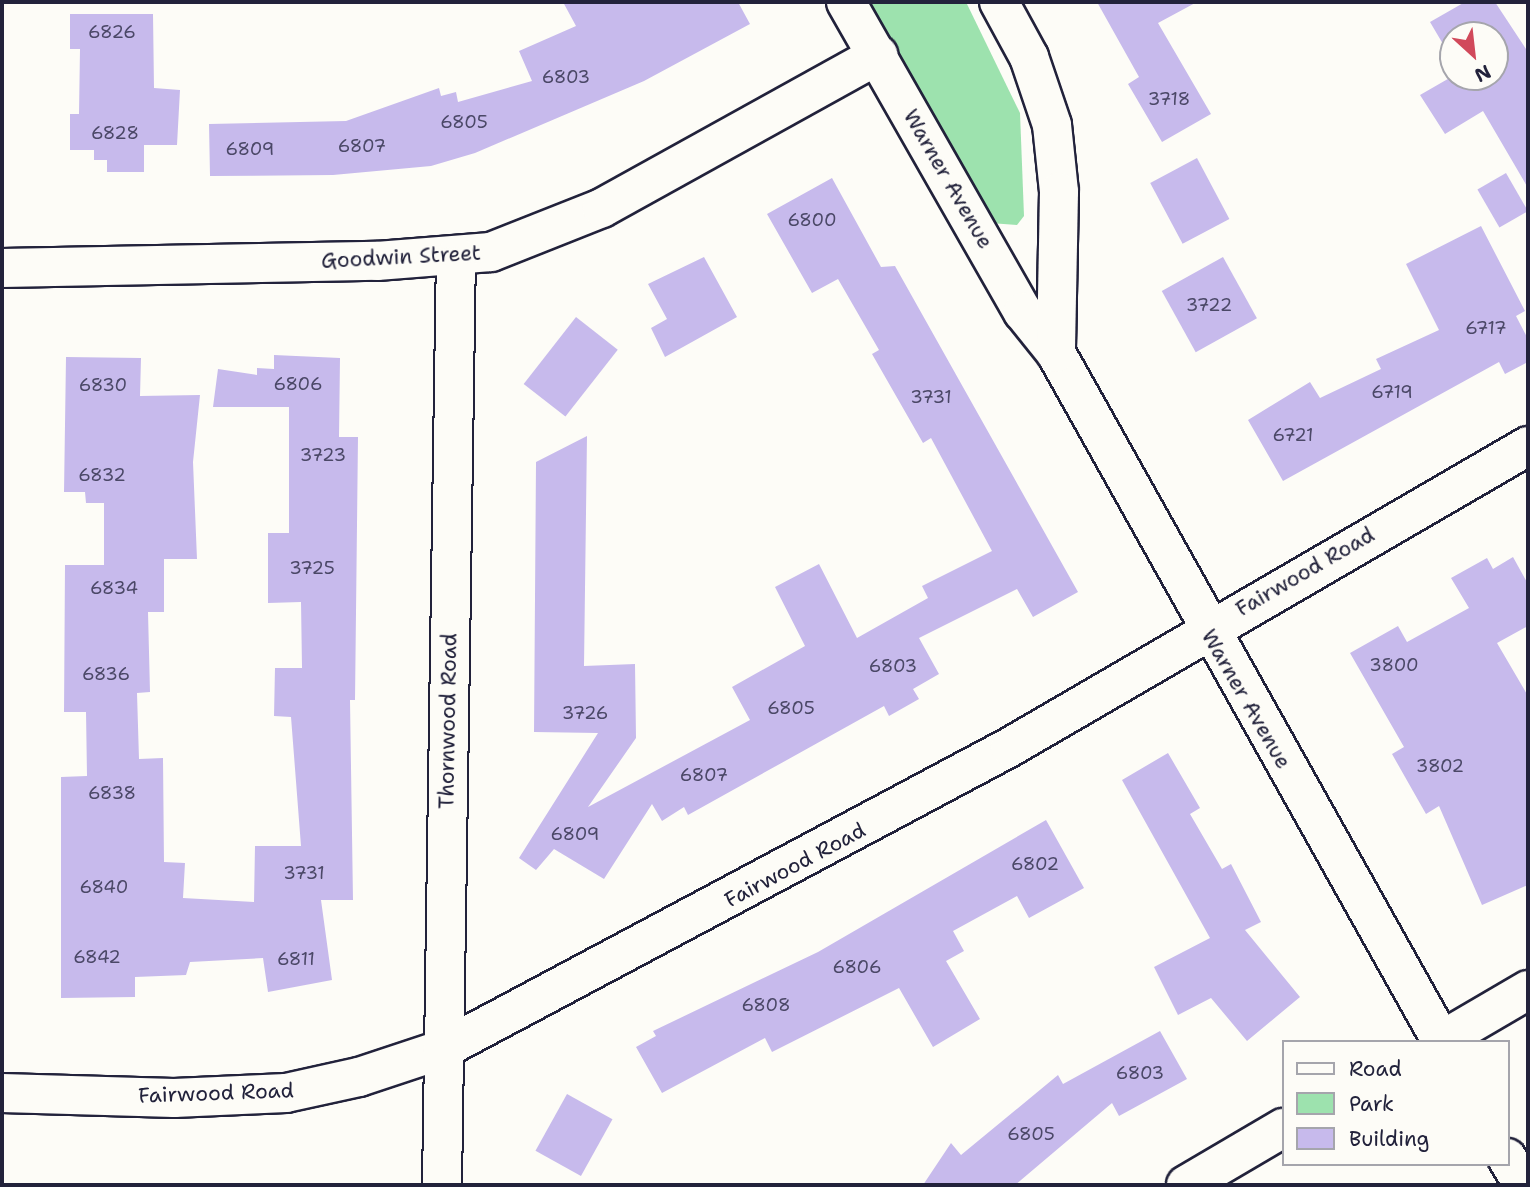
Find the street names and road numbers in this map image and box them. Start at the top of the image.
street label: Warner Avenue [898,105,998,253]
street label: Goodwin Street [320,240,482,274]
street label: Fairwood Road [1231,522,1379,622]
street label: Warner Avenue [1196,625,1296,773]
street label: Thornwood Road [434,633,462,809]
street label: Fairwood Road [720,817,870,913]
street label: Fairwood Road [138,1078,294,1108]

